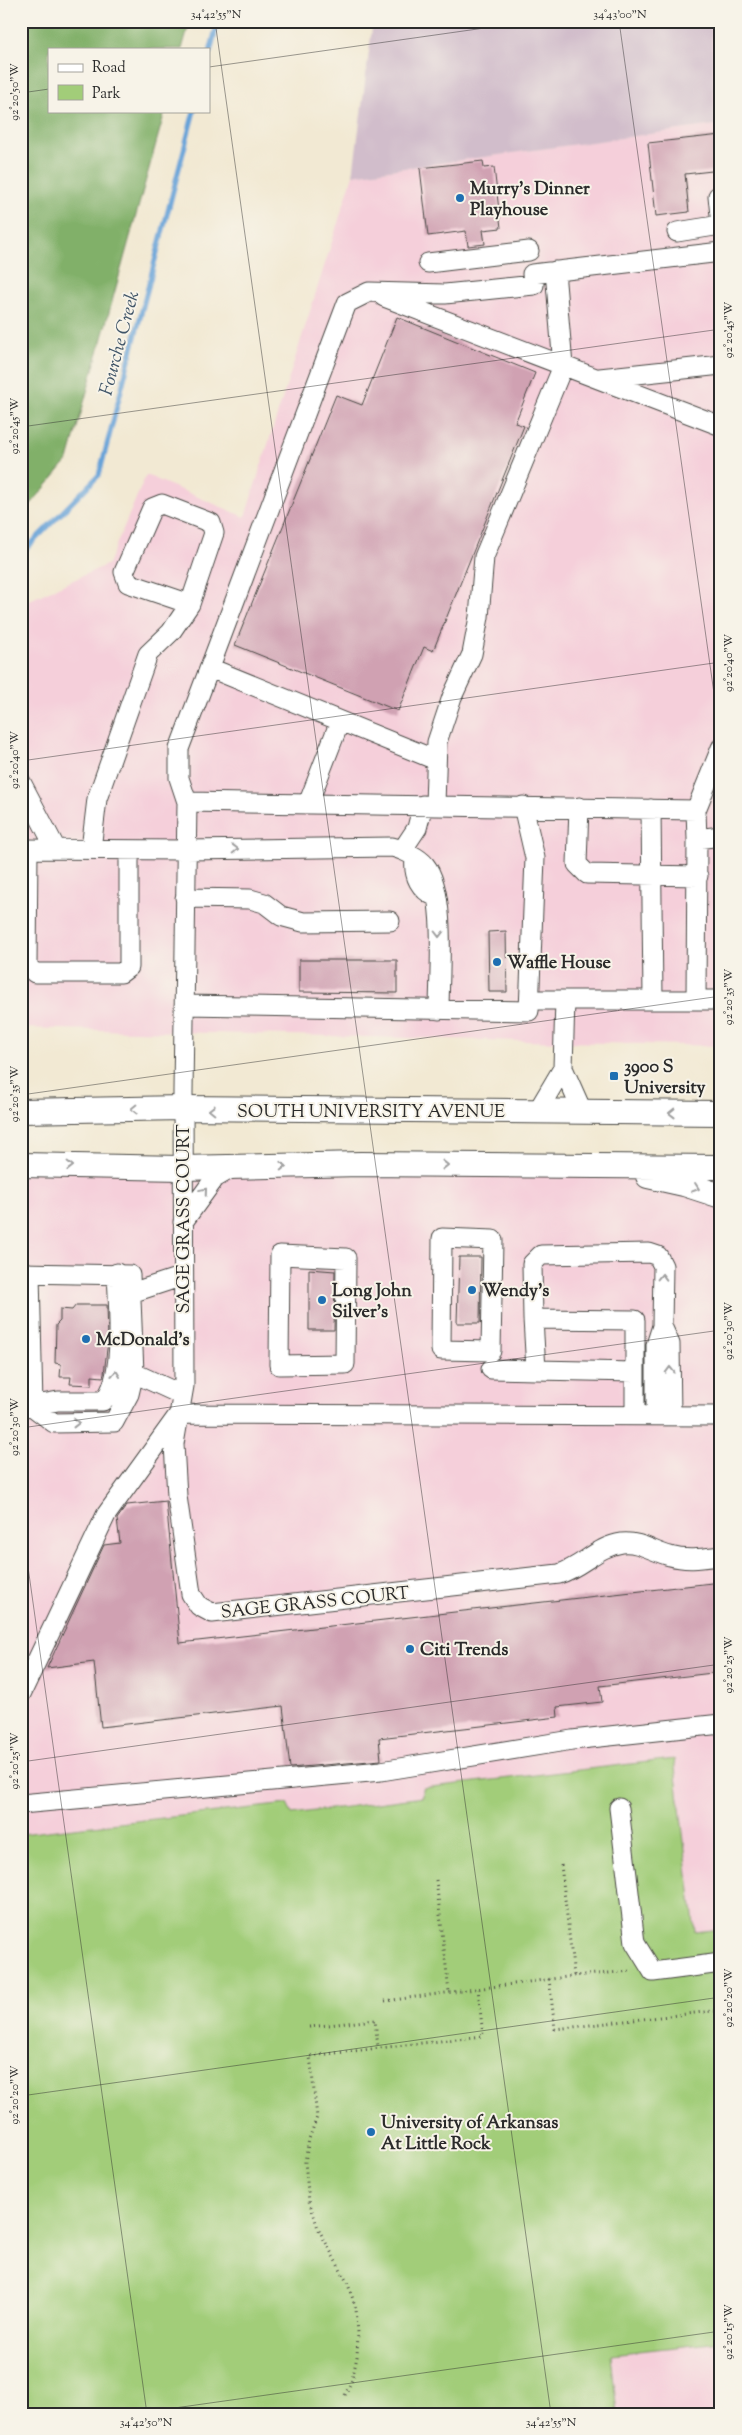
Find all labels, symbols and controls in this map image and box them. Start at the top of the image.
text: 34°42'55"N [191,6,242,24]
text: 34°43'00"N [593,6,647,24]
legend [48,48,210,112]
text: Road [92,58,126,79]
text: 92°20'50"W [6,63,24,121]
text: Park [92,84,121,105]
place label: Murry's Dinner Playhouse [470,177,590,224]
marker: Murry's Dinner Playhouse [454,192,466,204]
water label: Fourche Creek [94,288,147,399]
text: 92°20'45"W [720,301,738,358]
text: 92°20'45"W [6,397,24,454]
text: 92°20'40"W [720,633,738,692]
text: 92°20'40"W [6,730,24,789]
one-way arrow [231,844,239,855]
one-way arrow [434,930,444,938]
place label: Waffle House [507,951,611,977]
marker: Waffle House [491,956,503,968]
text: 92°20'35"W [720,968,738,1025]
place label: 3900 S University [624,1055,706,1102]
text: 92°20'35"W [6,1065,24,1122]
marker: 3900 S University [608,1070,620,1082]
street label: SOUTH UNIVERSITY AVENUE [237,1100,505,1126]
one-way arrow [130,1104,138,1114]
one-way arrow [208,1105,216,1115]
one-way arrow [668,1108,676,1118]
street label: SAGE GRASS COURT [172,1124,198,1314]
one-way arrow [442,1160,449,1170]
one-way arrow [66,1161,74,1171]
one-way arrow [279,1161,287,1172]
one-way arrow [691,1182,699,1192]
one-way arrow [199,1187,208,1196]
one-way arrow [657,1273,668,1281]
place label: Long John Silver's [332,1279,412,1326]
place label: Wendy's [482,1279,549,1305]
marker: Wendy's [466,1284,478,1296]
marker: Long John Silver's [316,1294,328,1306]
text: 92°20'30"W [720,1301,738,1360]
place label: McDonald's [96,1328,190,1354]
marker: McDonald's [80,1333,92,1345]
one-way arrow [665,1366,675,1374]
one-way arrow [110,1370,121,1378]
text: 92°20'30"W [6,1397,24,1456]
one-way arrow [72,1418,80,1428]
street label: SAGE GRASS COURT [220,1581,411,1627]
text: 92°20'25"W [720,1636,738,1694]
place label: Citi Trends [420,1638,508,1664]
marker: Citi Trends [404,1643,416,1655]
text: 92°20'25"W [6,1732,24,1790]
text: 92°20'20"W [720,1968,738,2027]
text: 92°20'20"W [6,2065,24,2124]
place label: University of Arkansas At Little Rock [381,2111,558,2158]
marker: University of Arkansas At Little Rock [365,2126,377,2138]
text: 92°20'15"W [720,2304,738,2360]
text: 34°42'50"N [120,2414,173,2432]
text: 34°42'55"N [526,2414,577,2432]

